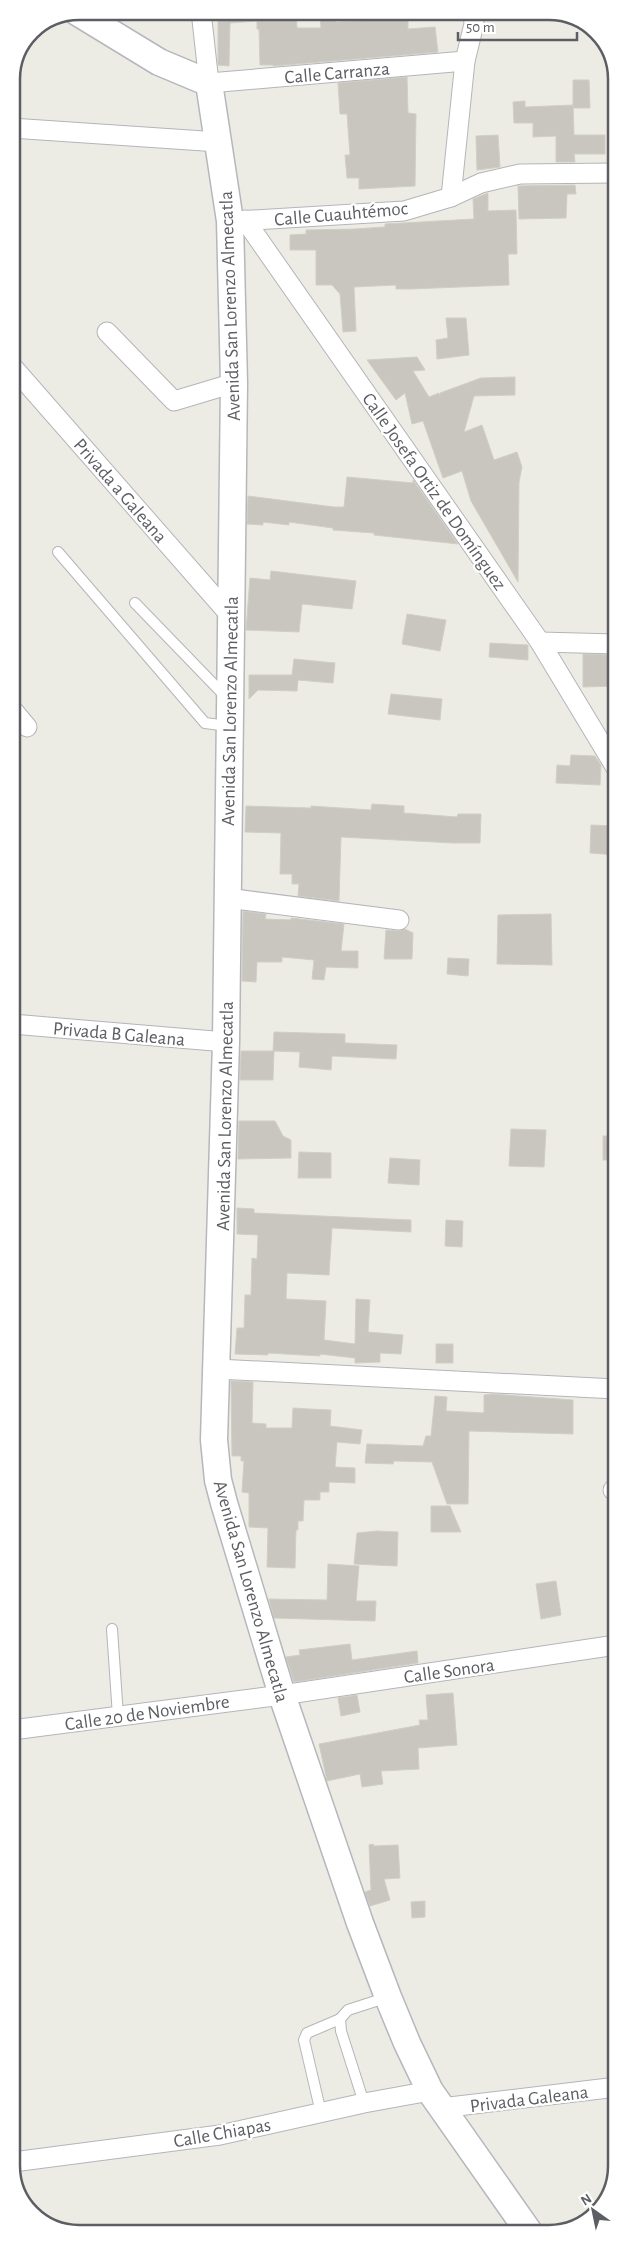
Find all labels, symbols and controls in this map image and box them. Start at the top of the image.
scale bar [458,10,577,42]
text: 50 m [466,20,495,35]
street label: Calle Carranza [284,59,391,88]
street label: Avenida San Lorenzo Almecatla [217,190,244,421]
street label: Calle Cuauhtémoc [274,199,409,230]
street label: Calle Josefa Ortiz de Domínguez [358,390,509,594]
street label: Privada a Galeana [70,435,170,547]
street label: Avenida San Lorenzo Almecatla [219,596,242,826]
street label: Avenida San Lorenzo Almecatla [214,1001,237,1231]
street label: Privada B Galeana [52,1019,186,1050]
street label: Avenida San Lorenzo Almecatla [210,1478,291,1705]
street label: Calle Sonora [403,1656,496,1687]
street label: Calle 20 de Noviembre [64,1693,231,1734]
street label: Privada Galeana [469,2083,590,2116]
street label: Calle Chiapas [172,2116,272,2151]
north arrow [568,2185,618,2235]
text: N [579,2191,594,2208]

